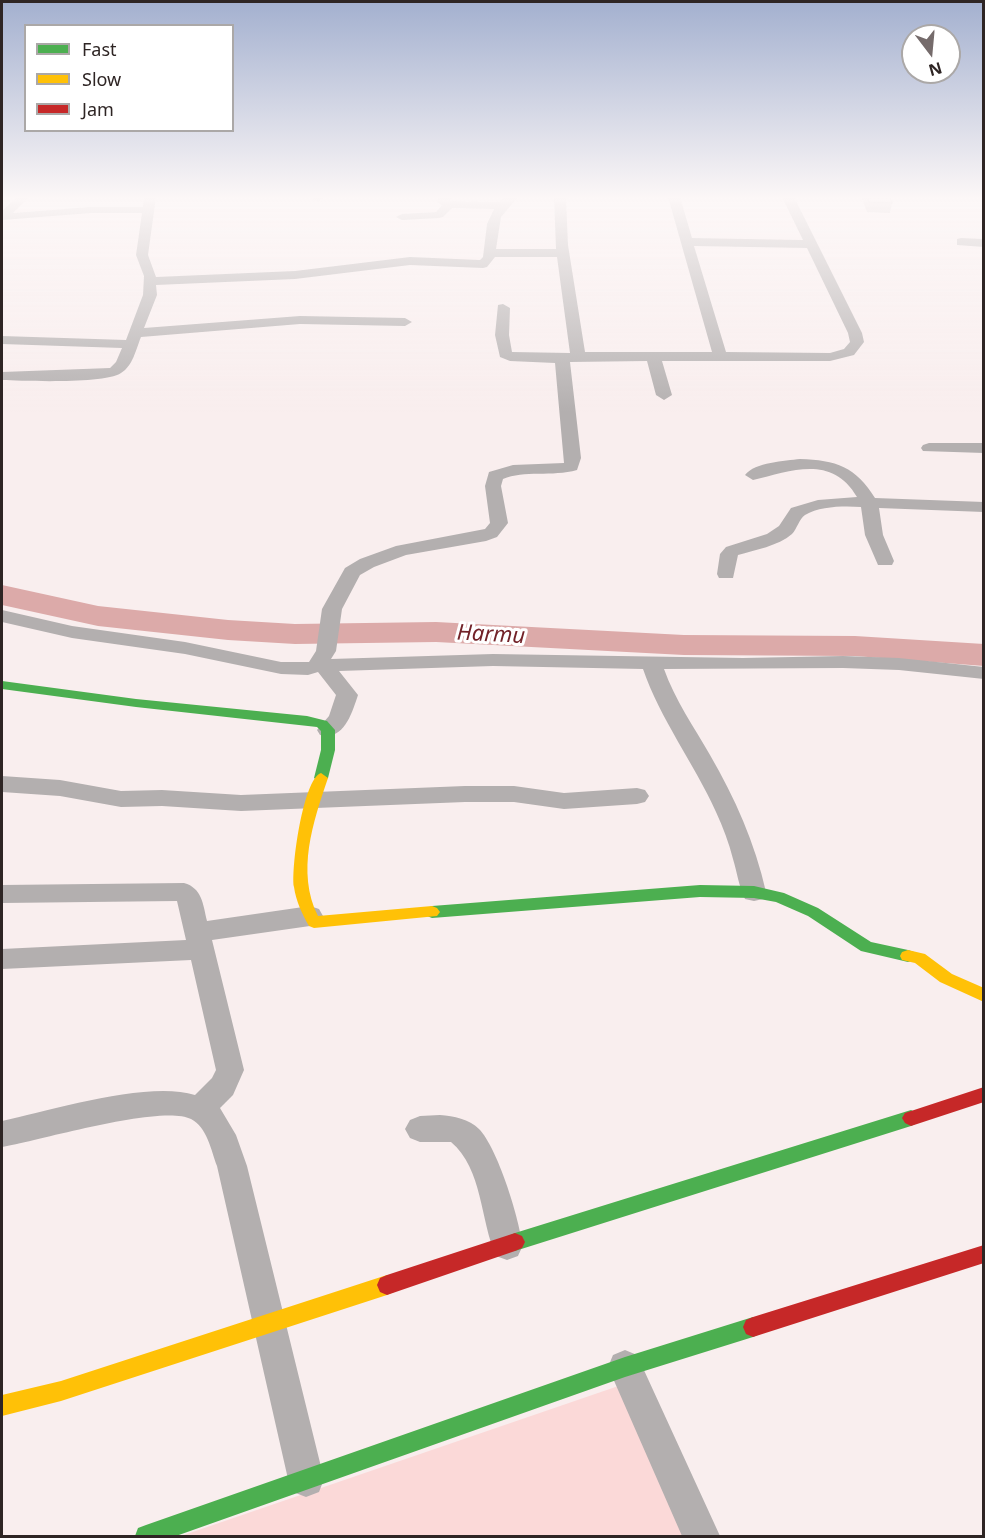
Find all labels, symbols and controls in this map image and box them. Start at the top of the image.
legend [24,24,234,132]
north arrow [901,24,961,84]
text: Fast [82,37,117,61]
text: N [926,57,945,82]
text: Slow [82,67,121,91]
text: Jam [82,97,114,121]
water label: Harmu [456,620,526,650]

